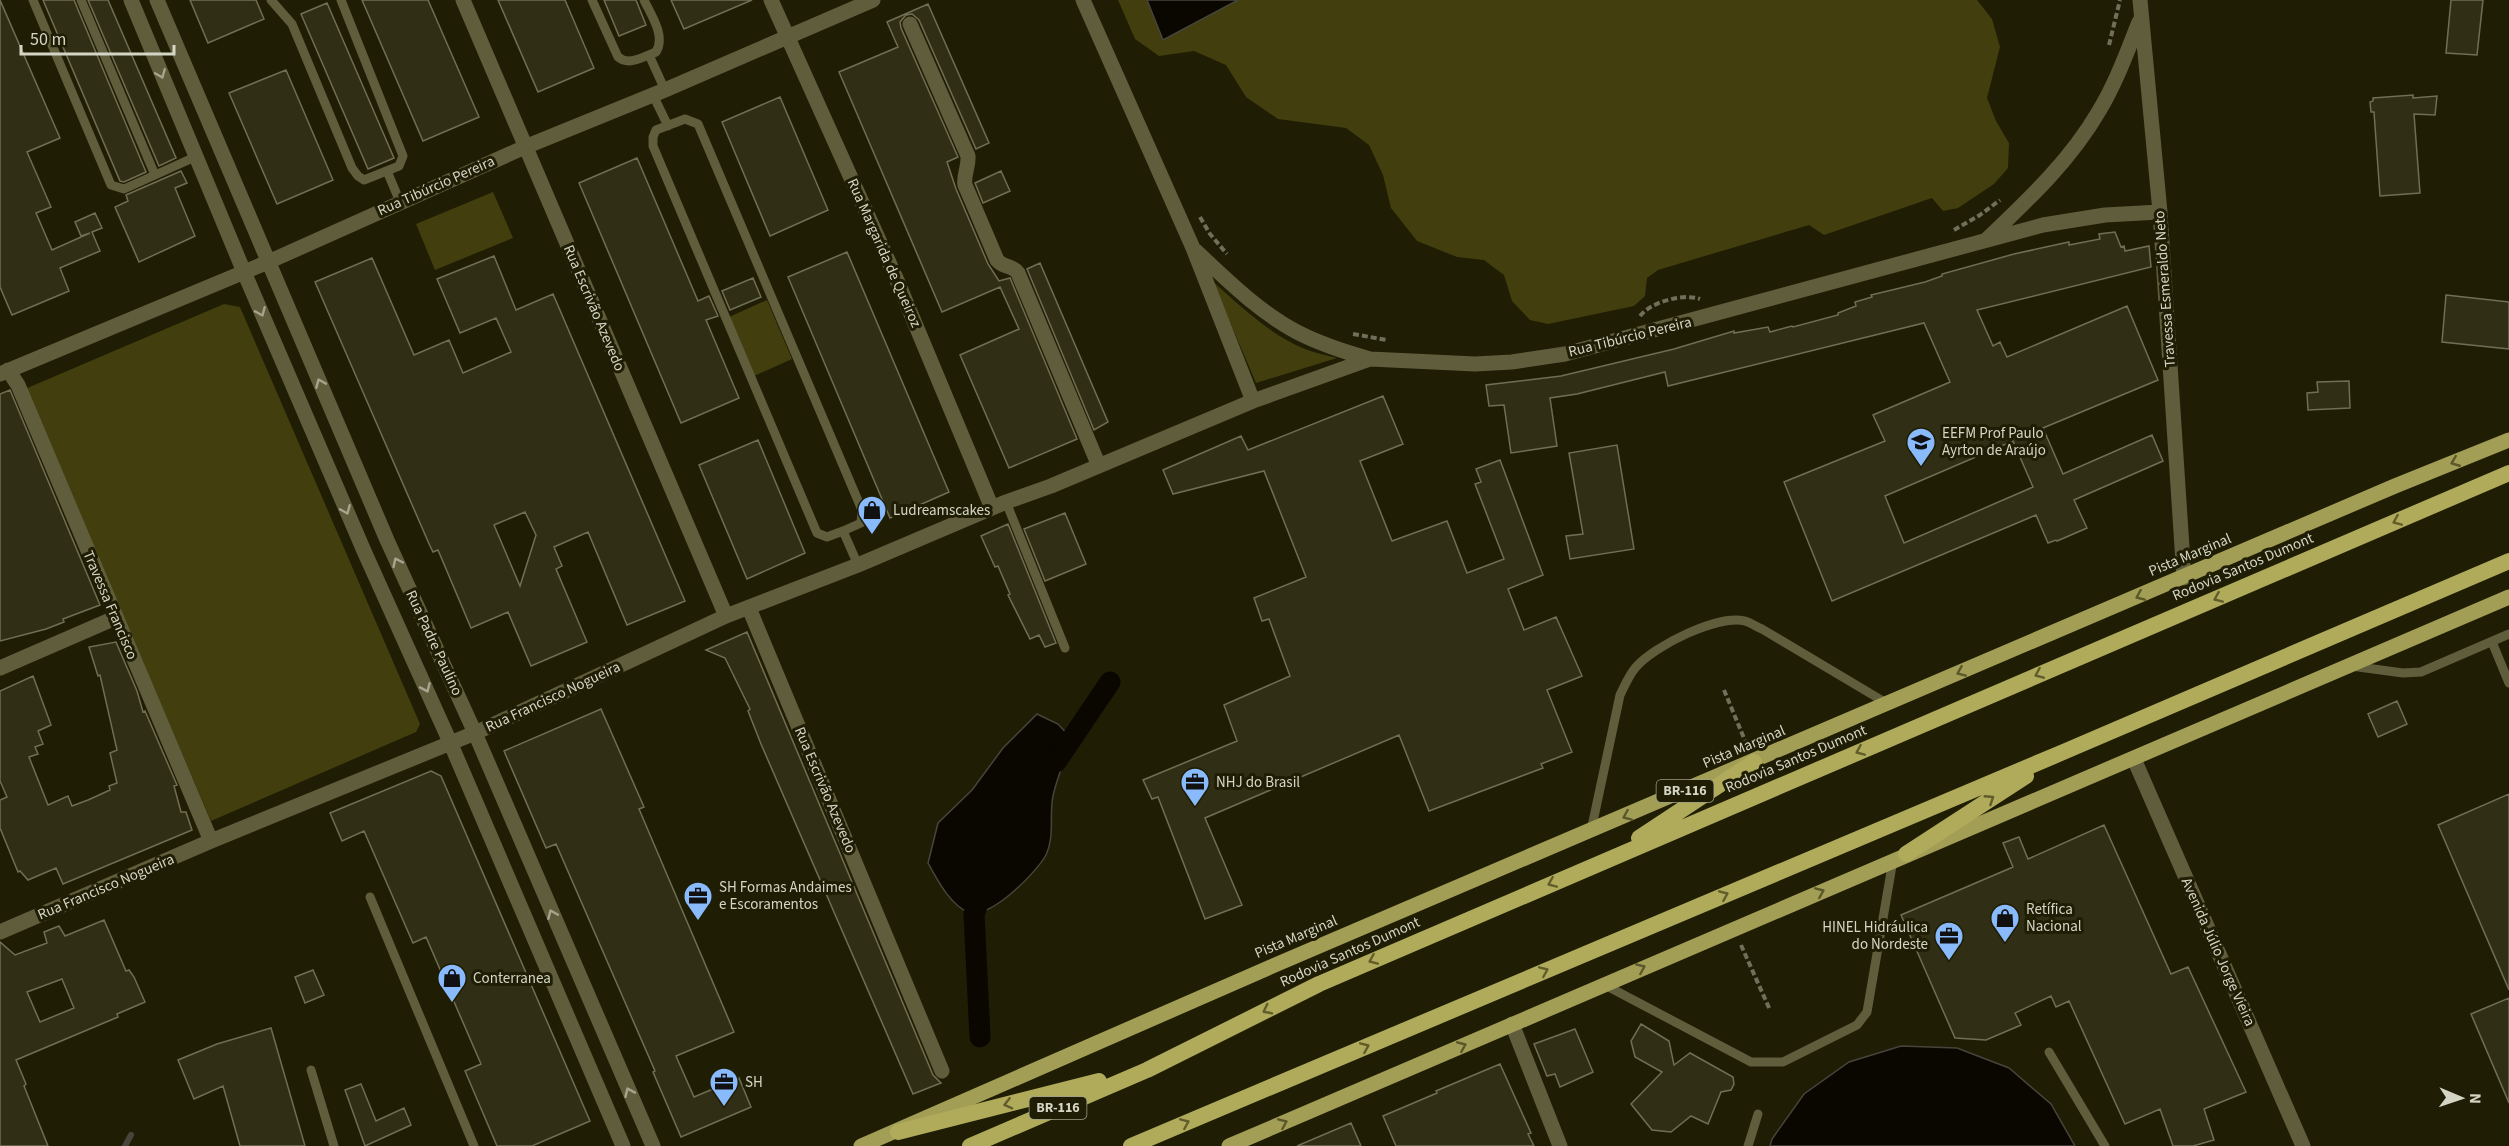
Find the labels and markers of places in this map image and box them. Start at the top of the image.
place label: EEFM Prof Paulo Ayrton de Araújo [1942,423,2046,461]
school or university icon: EEFM Prof Paulo Ayrton de Araújo [1905,426,1937,468]
shop icon: Ludreamscakes [856,494,888,536]
place label: Ludreamscakes [893,500,990,521]
office icon: NHJ do Brasil [1179,766,1211,808]
place label: NHJ do Brasil [1216,772,1300,793]
place label: SH Formas Andaimes e Escoramentos [719,877,852,915]
office icon: SH Formas Andaimes e Escoramentos [682,880,714,922]
place label: Retífica Nacional [2026,899,2082,937]
shop icon: Retífica Nacional [1989,902,2021,944]
place label: HINEL Hidráulica do Nordeste [1822,917,1928,955]
office icon: HINEL Hidráulica do Nordeste [1933,920,1965,962]
shop icon: Conterranea [436,962,468,1004]
place label: Conterranea [473,968,551,989]
office icon: SH [708,1066,740,1108]
place label: SH [745,1072,763,1093]

